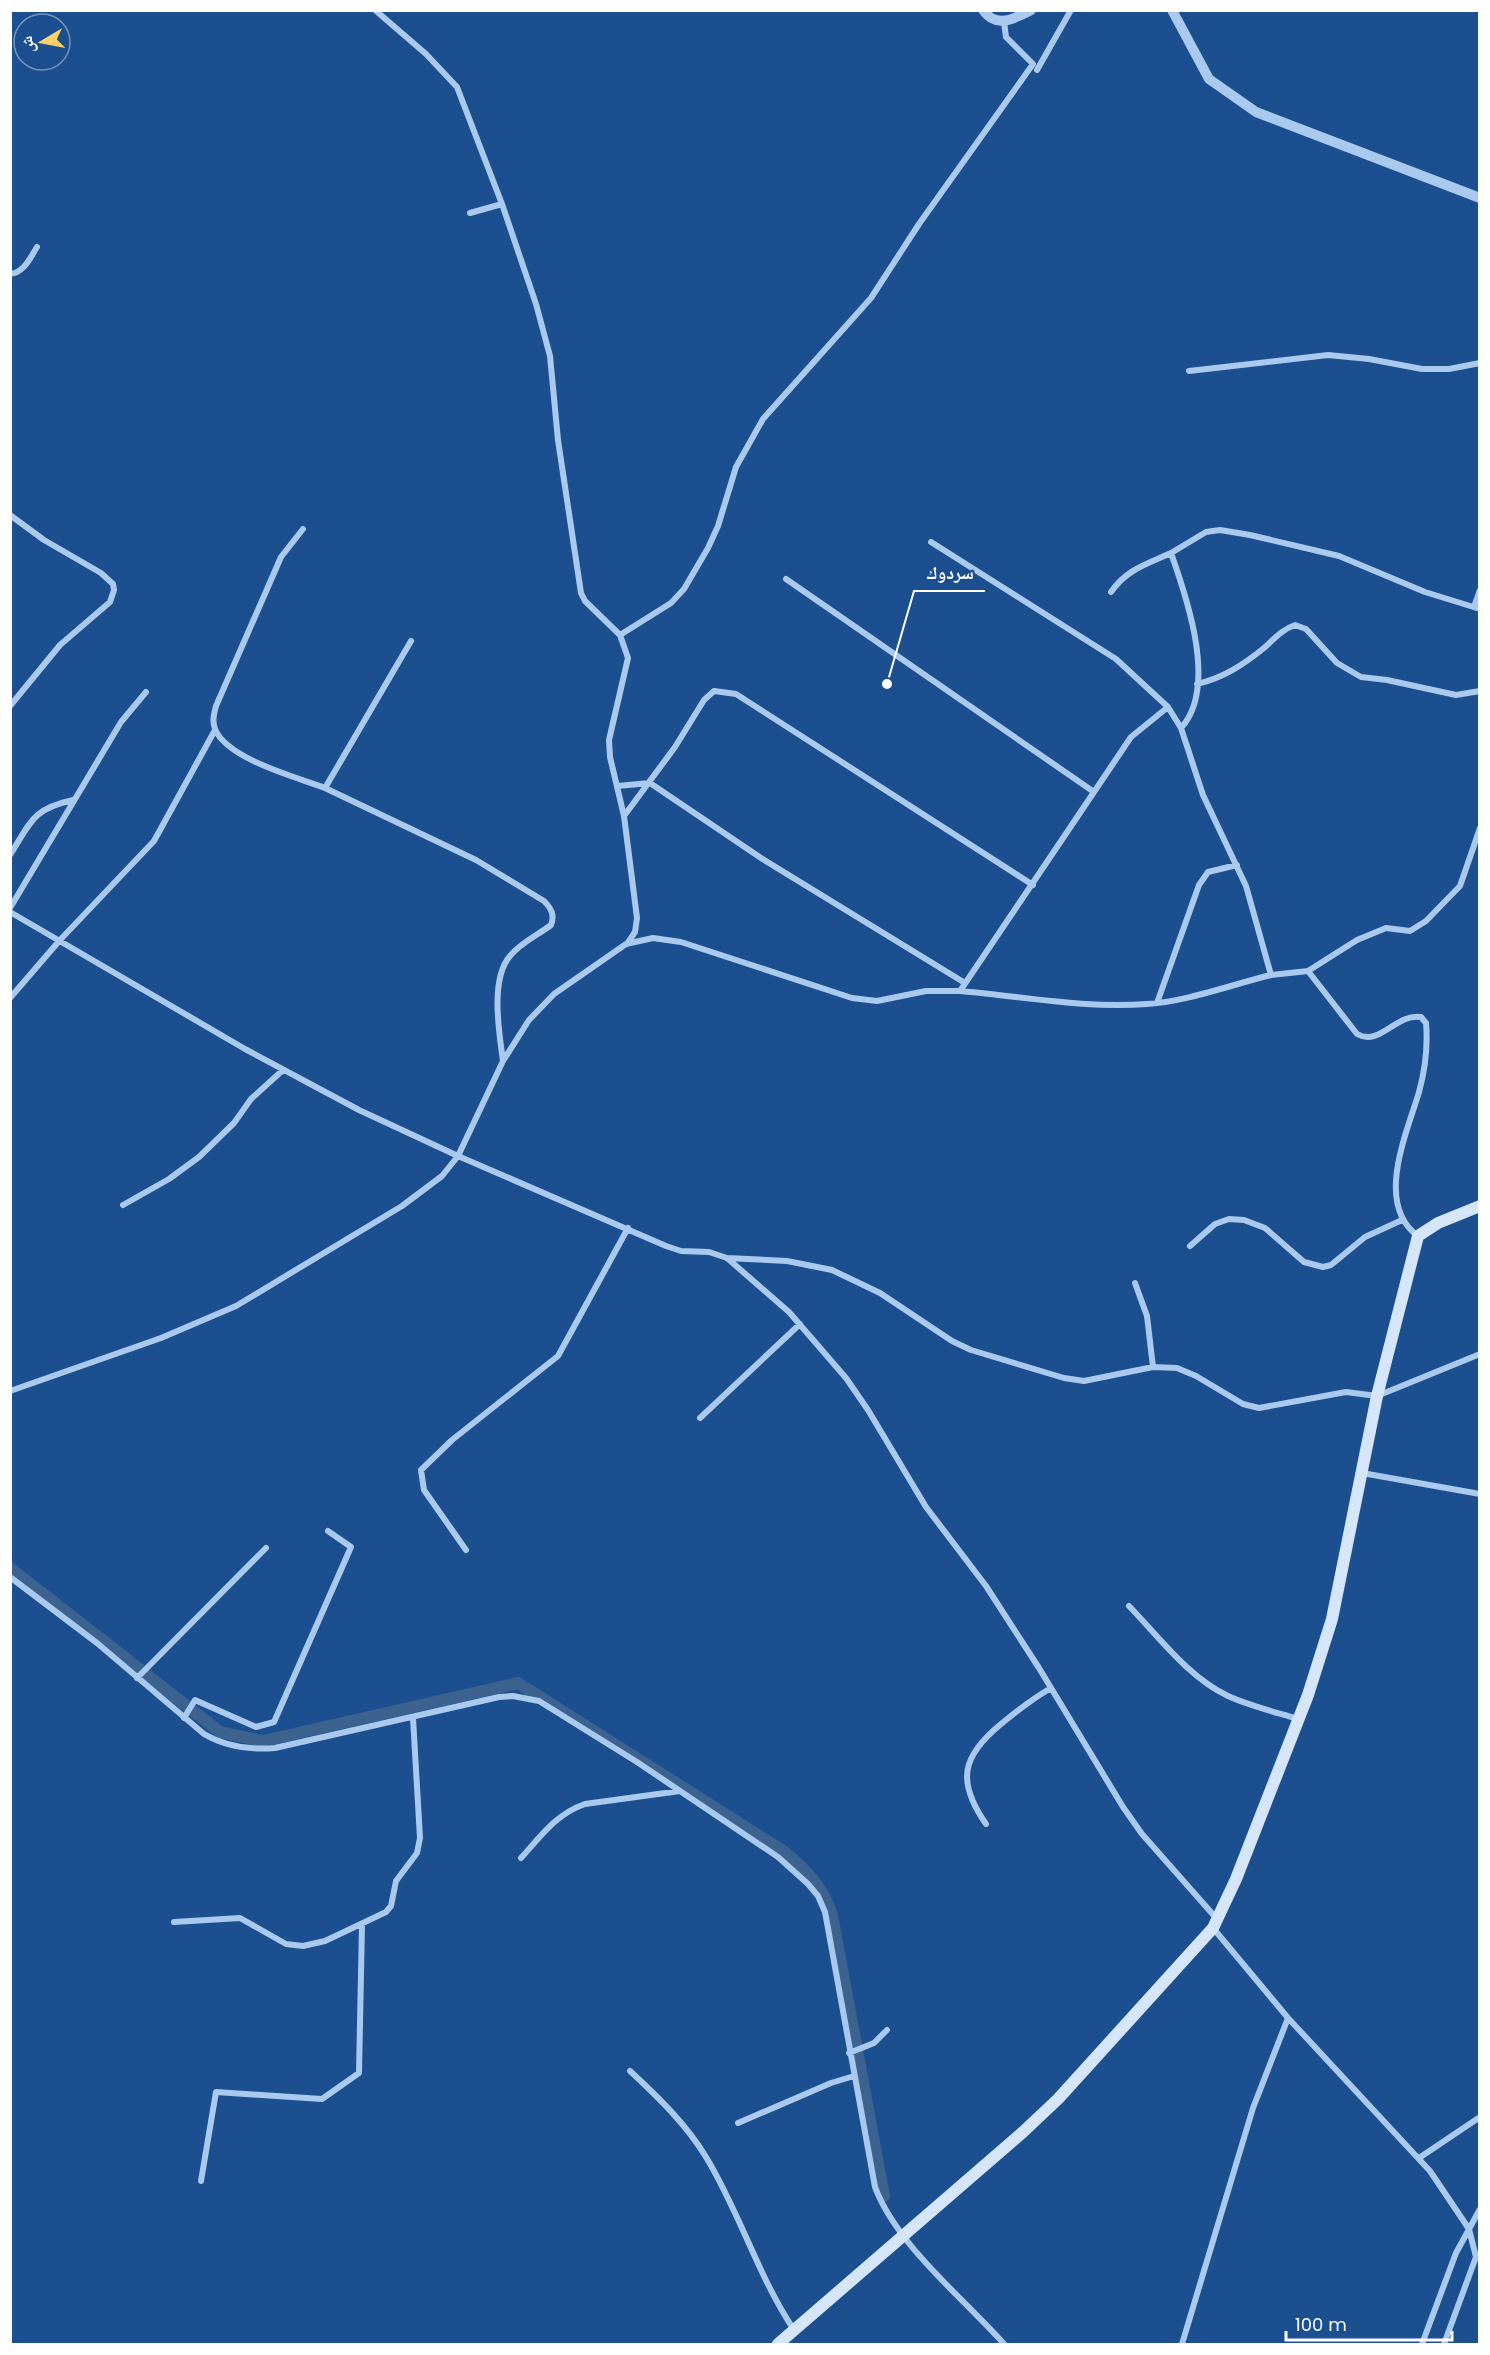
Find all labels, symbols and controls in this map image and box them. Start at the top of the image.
north arrow [12,12,72,72]
text: ش [15,34,41,55]
callout: سردوك [914,555,985,591]
text: سردوك [926,560,974,585]
scale bar [1286,2304,1452,2342]
text: 100 m [1295,2312,1347,2337]

